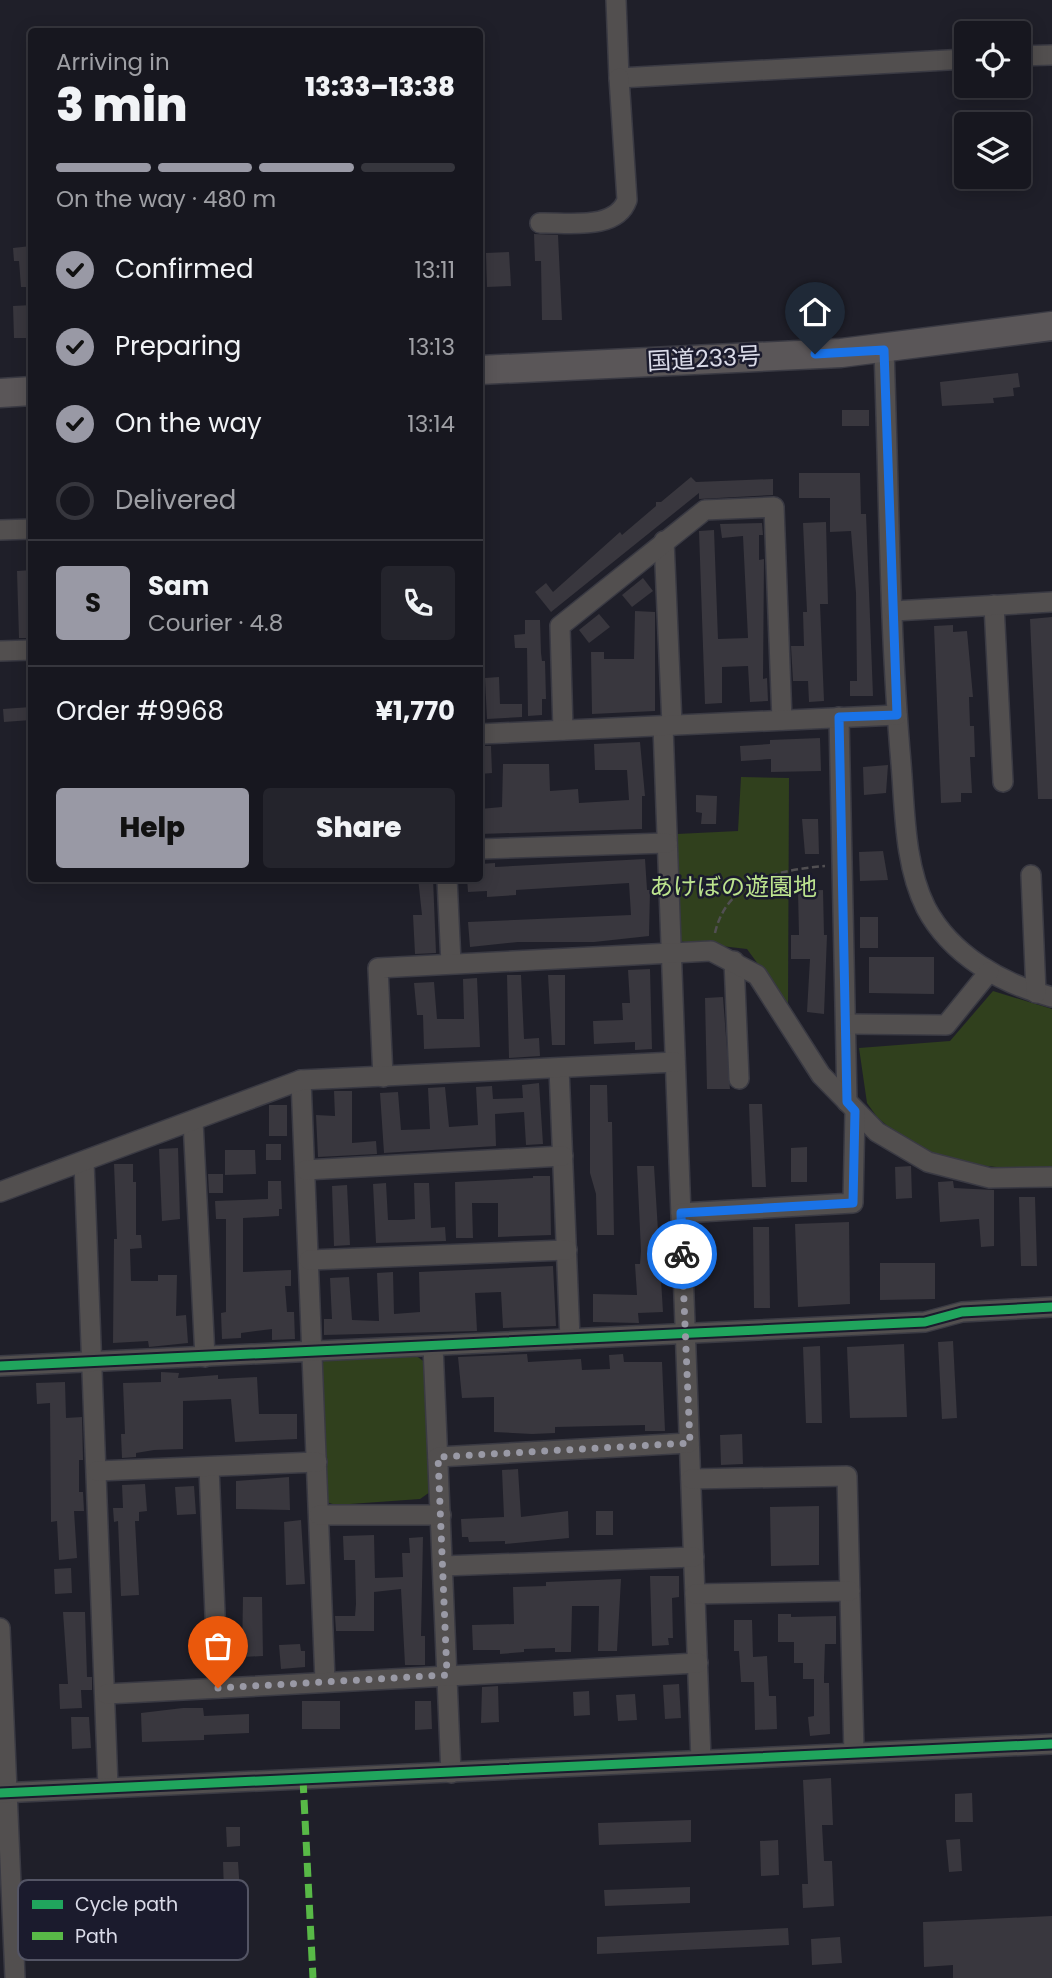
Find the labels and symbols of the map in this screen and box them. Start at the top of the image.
pin [785,282,845,354]
street label: 国道233号 [646,339,762,378]
park label: あけぼの遊園地 [649,870,817,903]
courier [647,1219,717,1289]
pin [188,1616,248,1688]
legend [18,1880,248,1960]
text: Cycle path [75,1891,178,1918]
text: Path [75,1923,118,1950]

